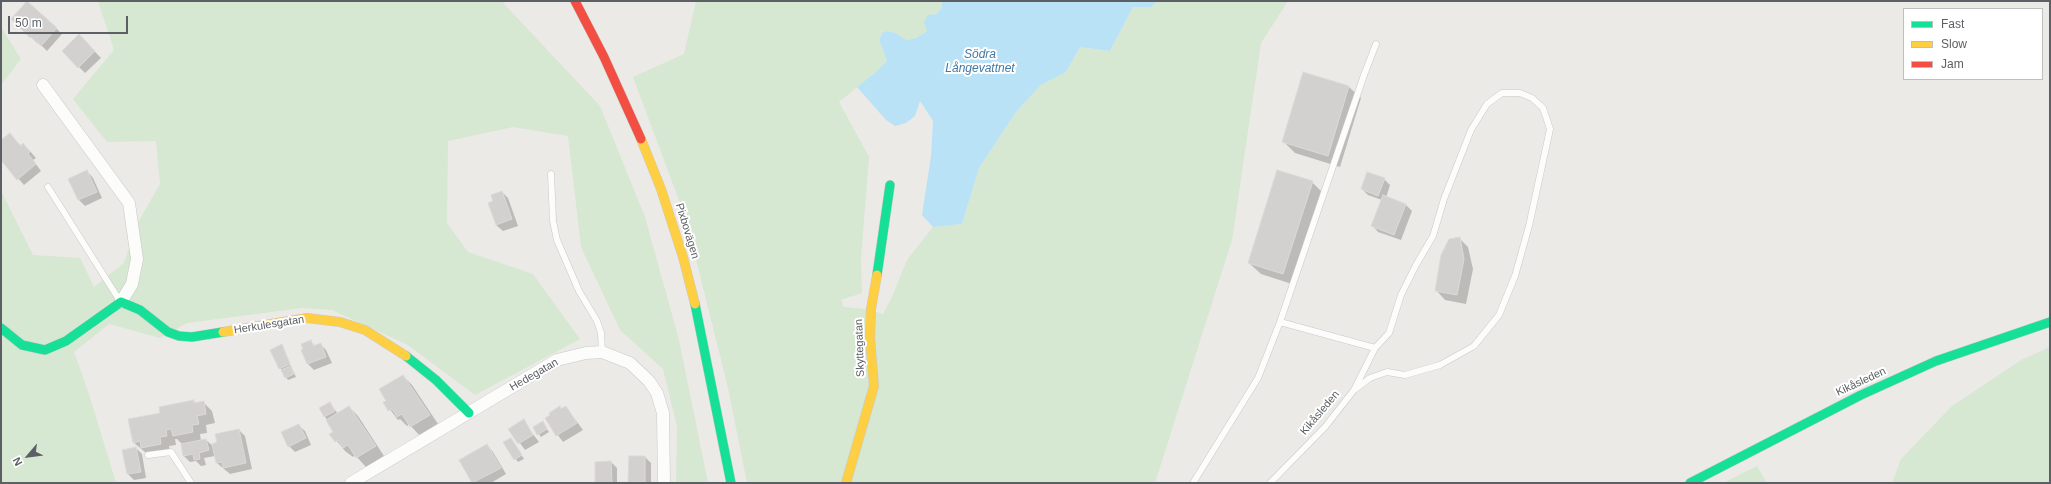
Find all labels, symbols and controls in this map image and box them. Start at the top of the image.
scale bar [10,8,130,34]
legend [1903,8,2043,80]
text: 50 m [15,16,42,30]
text: Fast [1941,17,1964,31]
text: Slow [1941,37,1967,51]
water label: Södra Långevattnet [945,48,1015,76]
text: Jam [1941,57,1964,71]
street label: Pixbovägen [672,202,702,260]
street label: Herkulesgatan [233,313,305,337]
street label: Skyttegatan [852,319,868,377]
street label: Hedegatan [507,356,561,394]
street label: Kikåsleden [1834,365,1888,399]
street label: Kikåsleden [1298,388,1342,438]
north arrow [8,436,48,476]
text: N [10,455,25,468]

